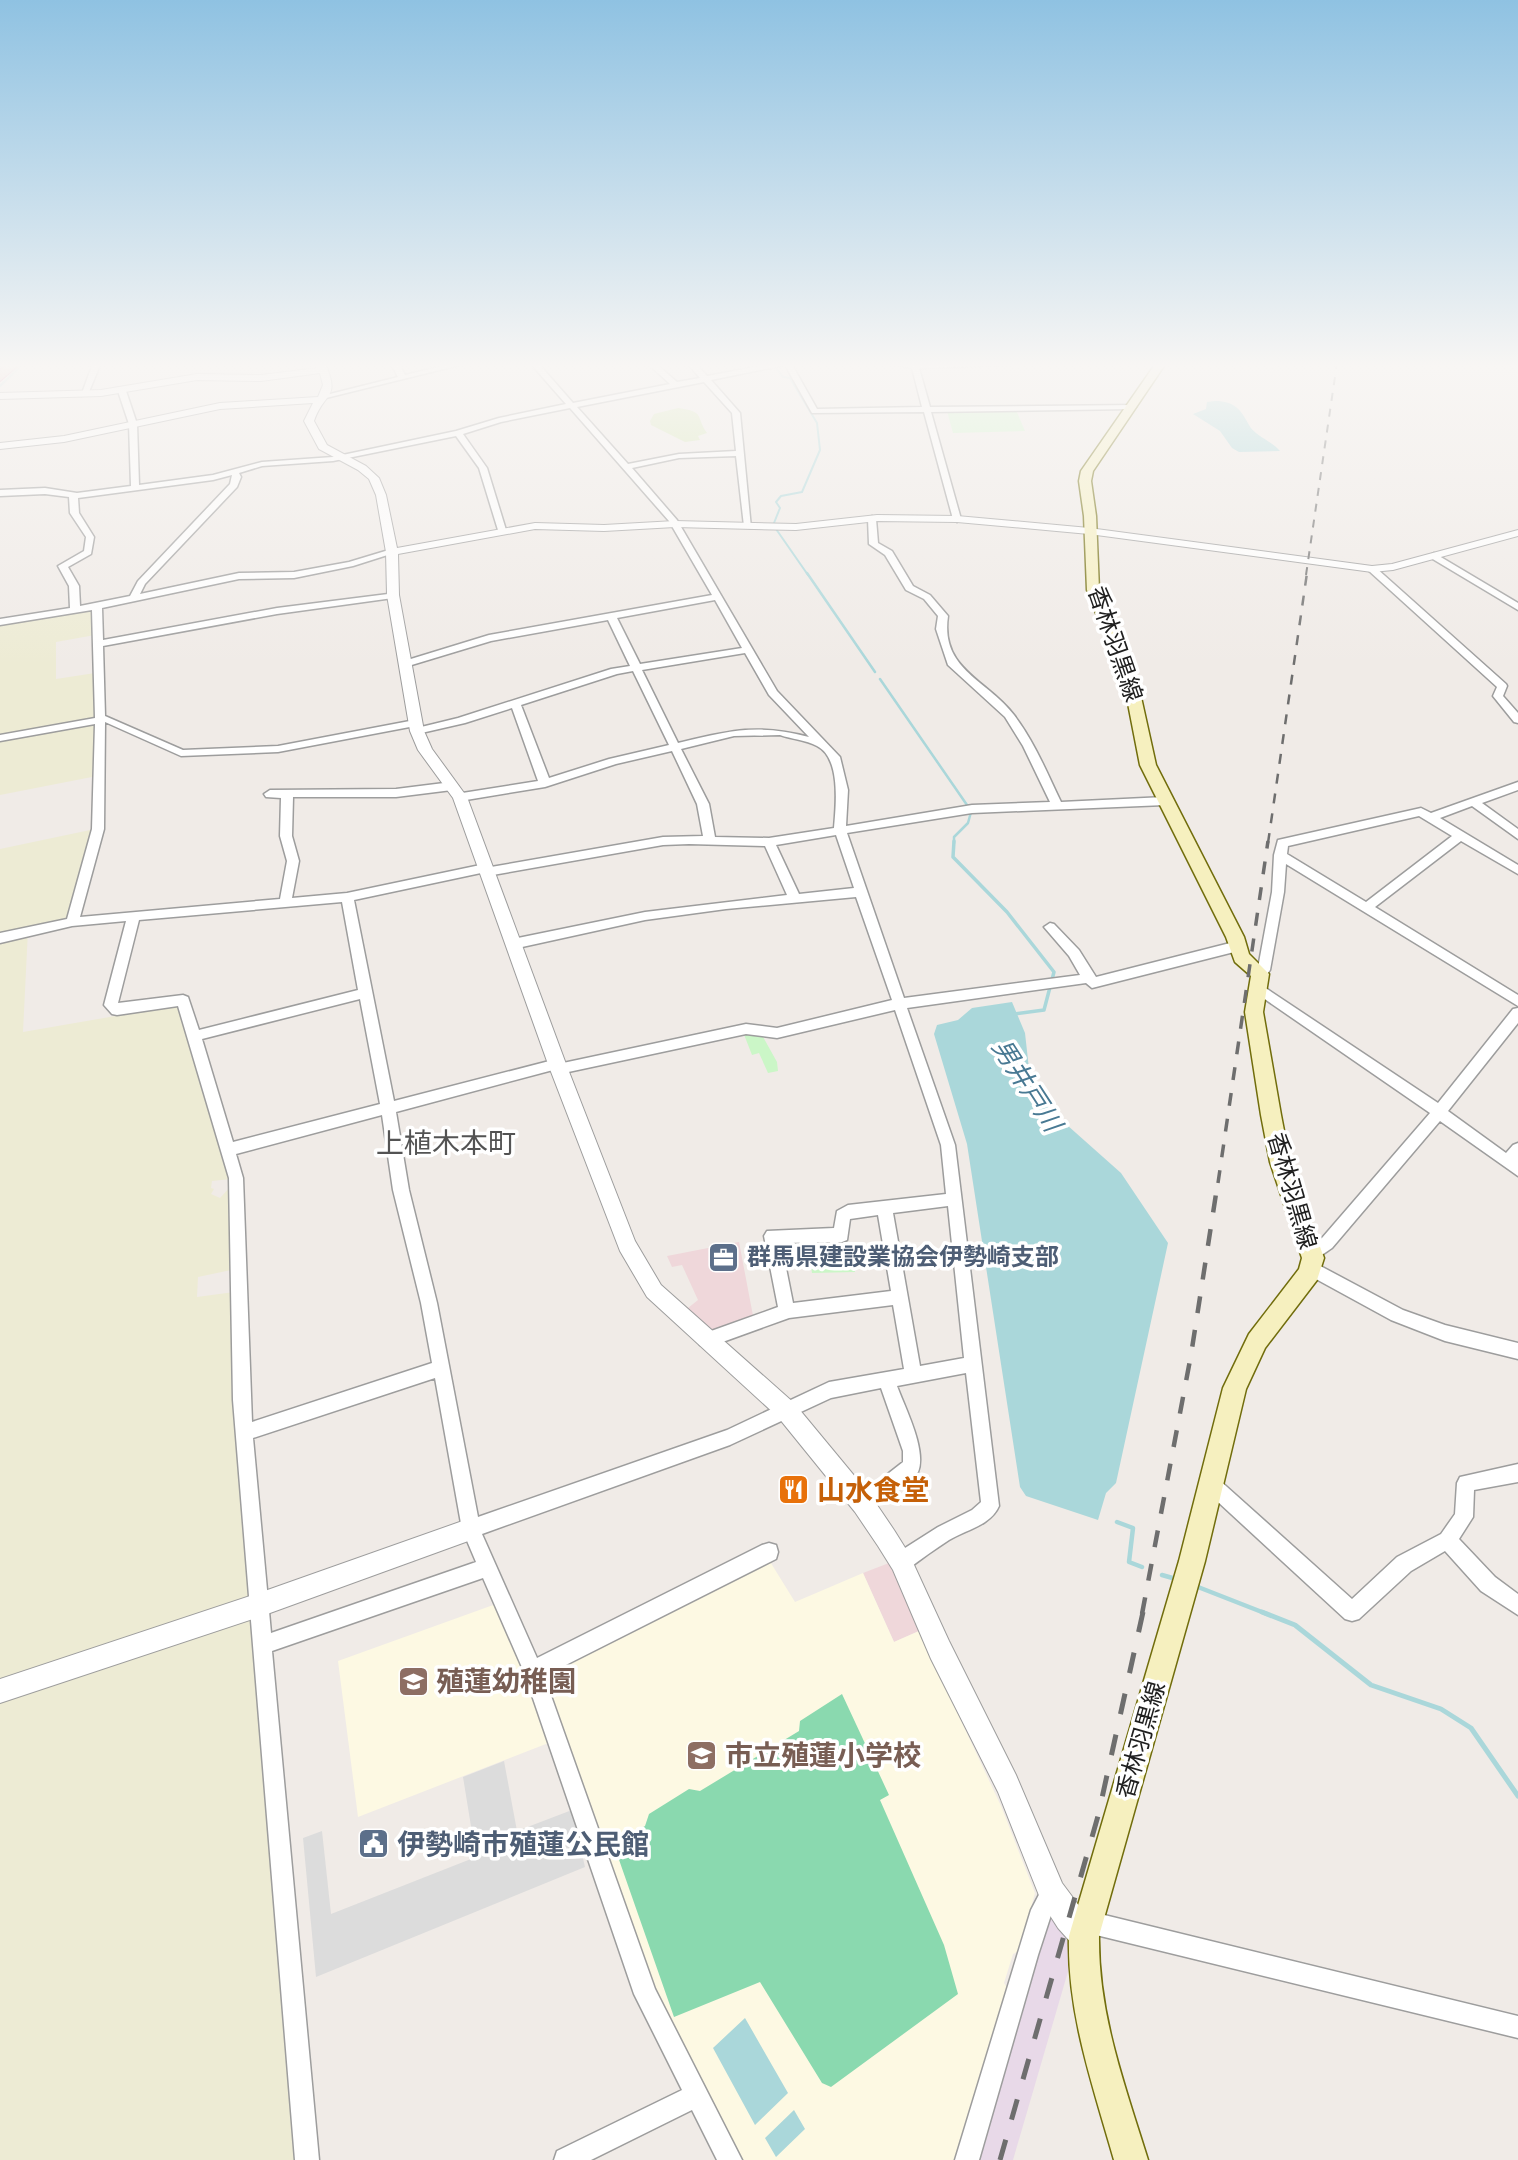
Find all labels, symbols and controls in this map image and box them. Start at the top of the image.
street label: 香林羽黒線 [1083,583,1148,705]
water label: 男井戸川 [986,1033,1070,1139]
district label: 上植木本町 [376,1128,516,1159]
street label: 香林羽黒線 [1263,1129,1322,1252]
office icon: 群馬県建設業協会伊勢崎支部 [707,1240,741,1274]
place label: 群馬県建設業協会伊勢崎支部 [747,1243,1059,1270]
restaurant icon: 山水食堂 [777,1473,811,1507]
place label: 山水食堂 [817,1475,929,1506]
school or university icon: 殖蓮幼稚園 [396,1664,430,1698]
place label: 殖蓮幼稚園 [436,1666,576,1697]
street label: 香林羽黒線 [1111,1678,1170,1801]
school or university icon: 市立殖蓮小学校 [685,1738,719,1772]
place label: 市立殖蓮小学校 [725,1740,921,1771]
public building icon: 伊勢崎市殖蓮公民館 [357,1827,391,1861]
place label: 伊勢崎市殖蓮公民館 [397,1829,649,1860]

